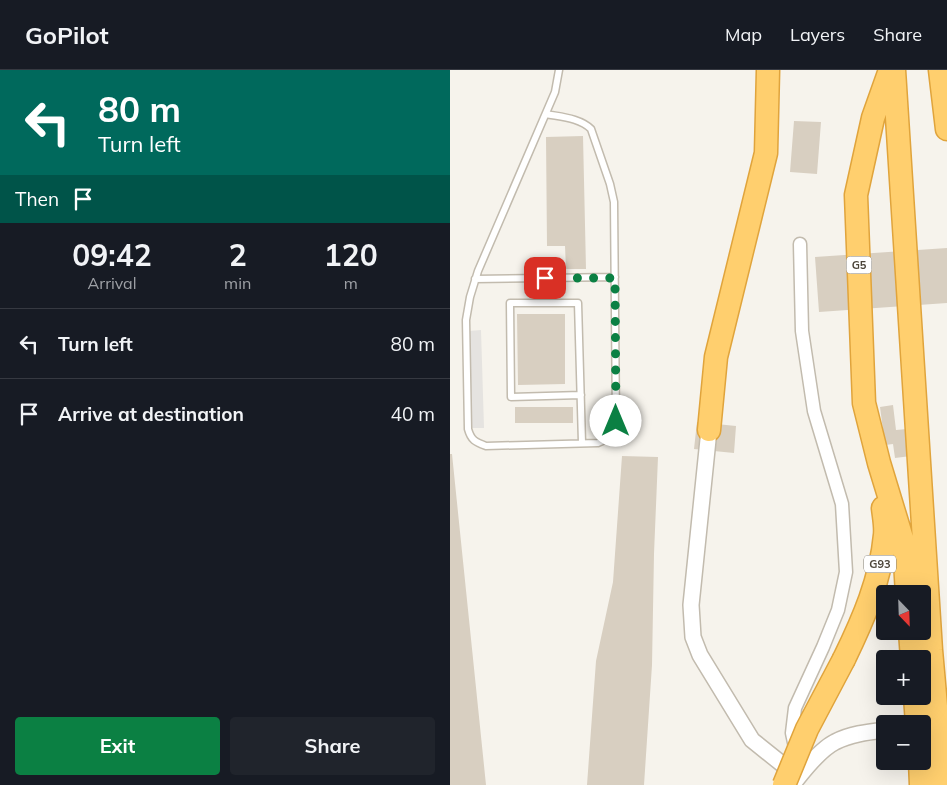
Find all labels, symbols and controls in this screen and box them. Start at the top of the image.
text: GoPilot [25,20,109,50]
text: Map [725,23,762,46]
text: Layers [790,23,845,46]
text: Share [873,23,922,46]
text: 80 m [98,87,181,131]
icon: left [15,90,80,155]
text: Turn left [98,130,181,158]
icon: arrive [69,185,97,213]
text: Then [15,187,59,211]
text: 09:42 [72,236,152,274]
text: 2 [229,236,247,274]
text: 120 [324,236,378,274]
road number: G5 [846,256,872,274]
pin [524,257,566,299]
icon: arrive [531,264,559,292]
text: Arrival [88,273,137,293]
text: min [224,273,251,293]
text: m [344,273,358,293]
icon: left [15,330,43,358]
text: Turn left [58,332,133,356]
text: 80 m [391,332,435,356]
position arrow [589,394,641,446]
icon: arrive [15,400,43,428]
text: Arrive at destination [58,402,244,426]
text: 40 m [391,402,435,426]
road number: G93 [864,556,896,572]
north arrow [876,585,931,640]
map controls [876,585,931,770]
button: + [876,650,931,705]
button: − [876,715,931,770]
button: Exit [15,717,220,775]
button: Share [230,717,435,775]

